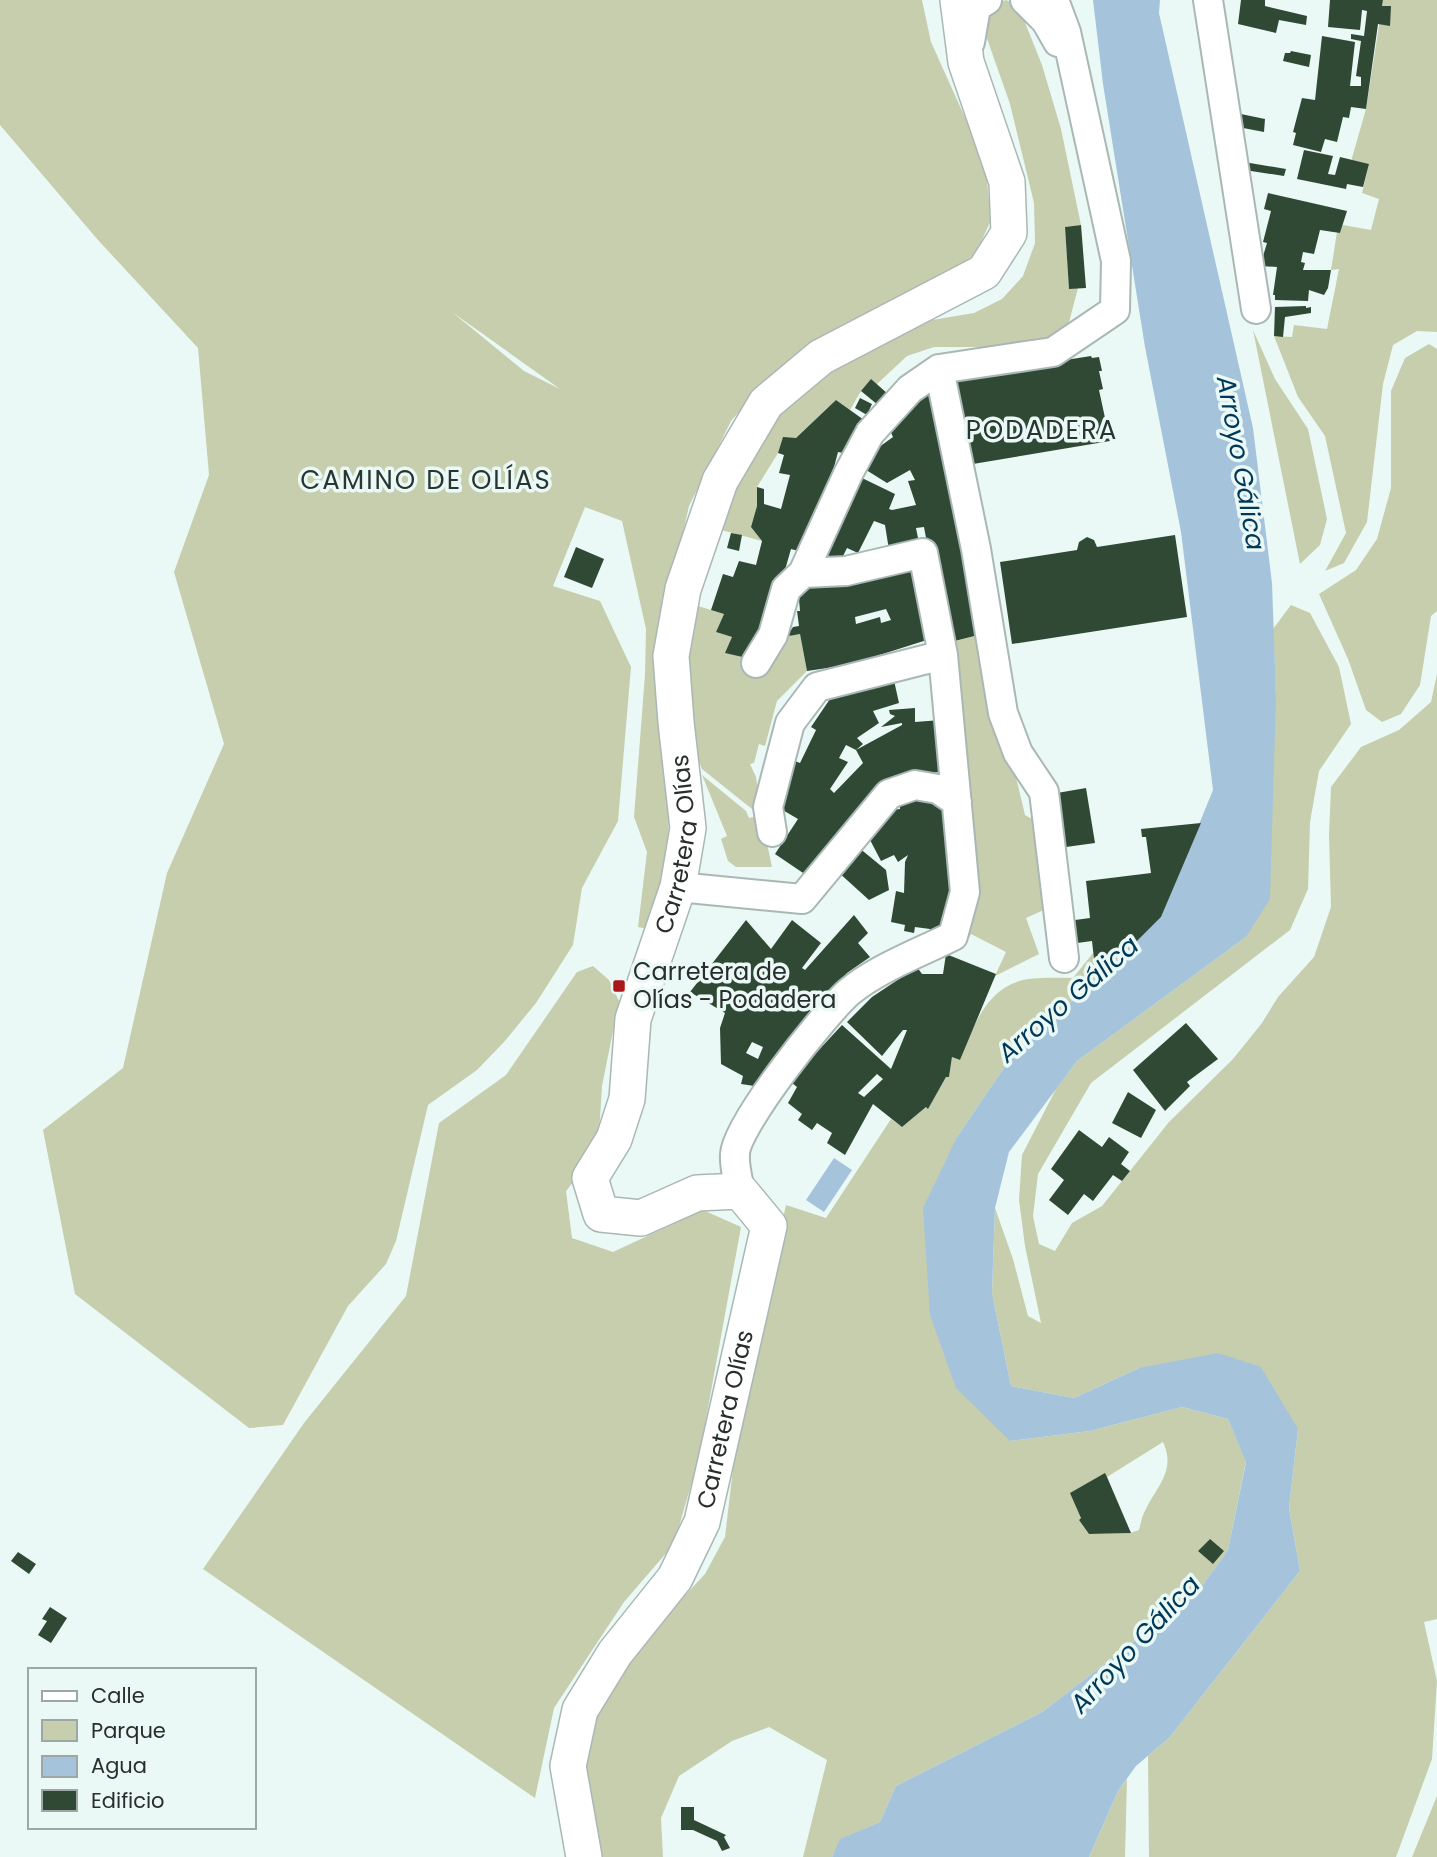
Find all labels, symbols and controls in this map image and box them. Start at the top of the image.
water label: Arroyo Gálica [1208,372,1274,553]
district label: PODADERA [966,412,1118,448]
district label: CAMINO DE OLÍAS [300,462,552,498]
street label: Carretera Olías [646,753,705,938]
water label: Arroyo Gálica [989,928,1146,1071]
place label: Carretera de Olías - Podadera [633,955,836,1016]
marker: Carretera de Olías - Podadera [611,978,627,994]
street label: Carretera Olías [689,1327,761,1512]
water label: Arroyo Gálica [1061,1567,1208,1722]
legend [28,1668,256,1829]
text: Calle [91,1681,145,1710]
text: Parque [91,1716,166,1745]
text: Agua [91,1751,147,1780]
text: Edificio [91,1786,165,1815]

